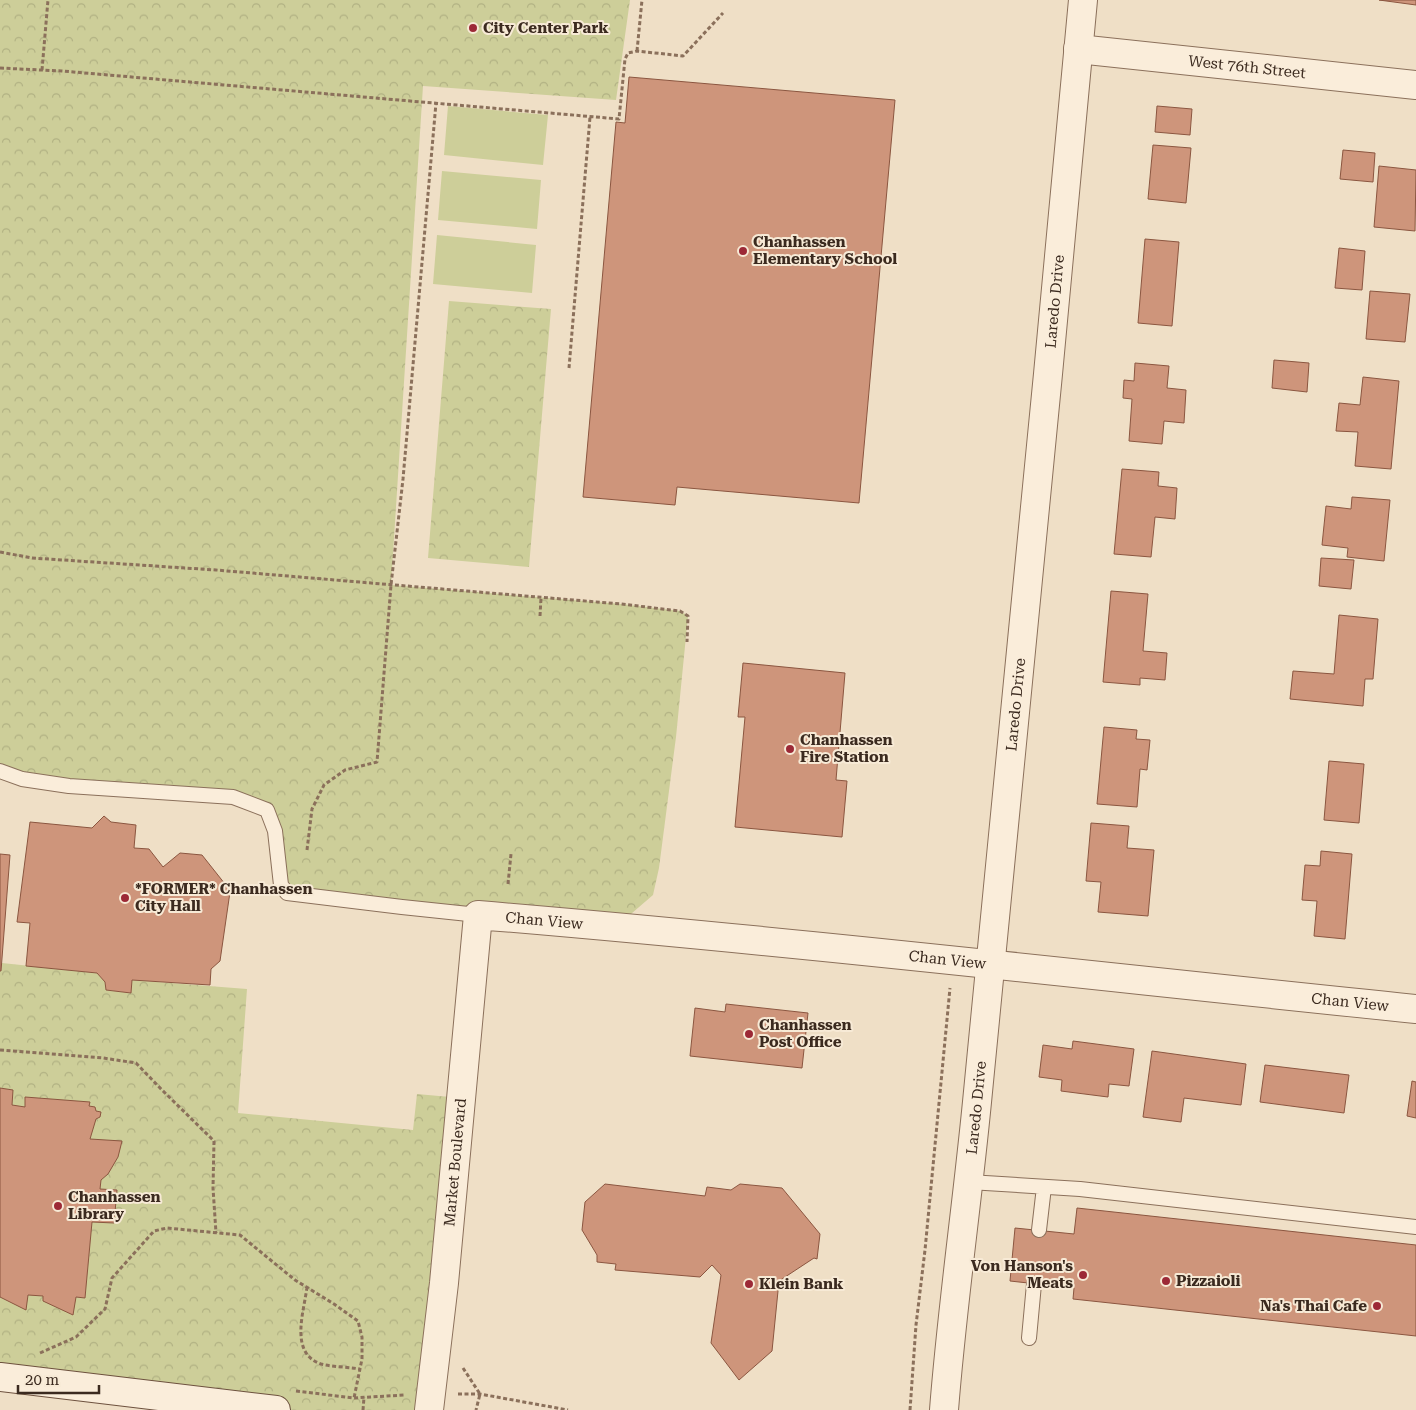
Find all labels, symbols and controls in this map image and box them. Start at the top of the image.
place label: City Center Park [483,19,609,37]
marker: City Center Park [467,22,479,34]
street label: West 76th Street [1187,52,1307,82]
place label: Chanhassen Elementary School [753,233,897,268]
marker: Chanhassen Elementary School [737,245,749,257]
street label: Laredo Drive [1041,254,1068,349]
street label: Laredo Drive [1002,657,1029,752]
place label: Chanhassen Fire Station [800,731,893,766]
marker: Chanhassen Fire Station [784,743,796,755]
place label: *FORMER* Chanhassen City Hall [135,880,312,915]
marker: *FORMER* Chanhassen City Hall [119,892,131,904]
street label: Chan View [505,908,584,933]
street label: Chan View [908,947,988,973]
street label: Chan View [1310,989,1390,1015]
place label: Chanhassen Post Office [759,1016,852,1051]
marker: Chanhassen Post Office [743,1028,755,1040]
street label: Laredo Drive [963,1060,990,1155]
street label: Market Boulevard [440,1097,470,1227]
place label: Chanhassen Library [68,1188,161,1223]
marker: Chanhassen Library [52,1200,64,1212]
place label: Von Hanson's Meats [971,1257,1073,1292]
marker: Von Hanson's Meats [1077,1269,1089,1281]
place label: Pizzaioli [1176,1272,1240,1290]
place label: Klein Bank [759,1275,844,1293]
marker: Pizzaioli [1160,1275,1172,1287]
marker: Klein Bank [743,1278,755,1290]
place label: Na's Thai Cafe [1260,1297,1367,1315]
marker: Na's Thai Cafe [1371,1300,1383,1312]
scale bar [18,1362,99,1394]
text: 20 m [25,1371,60,1389]

